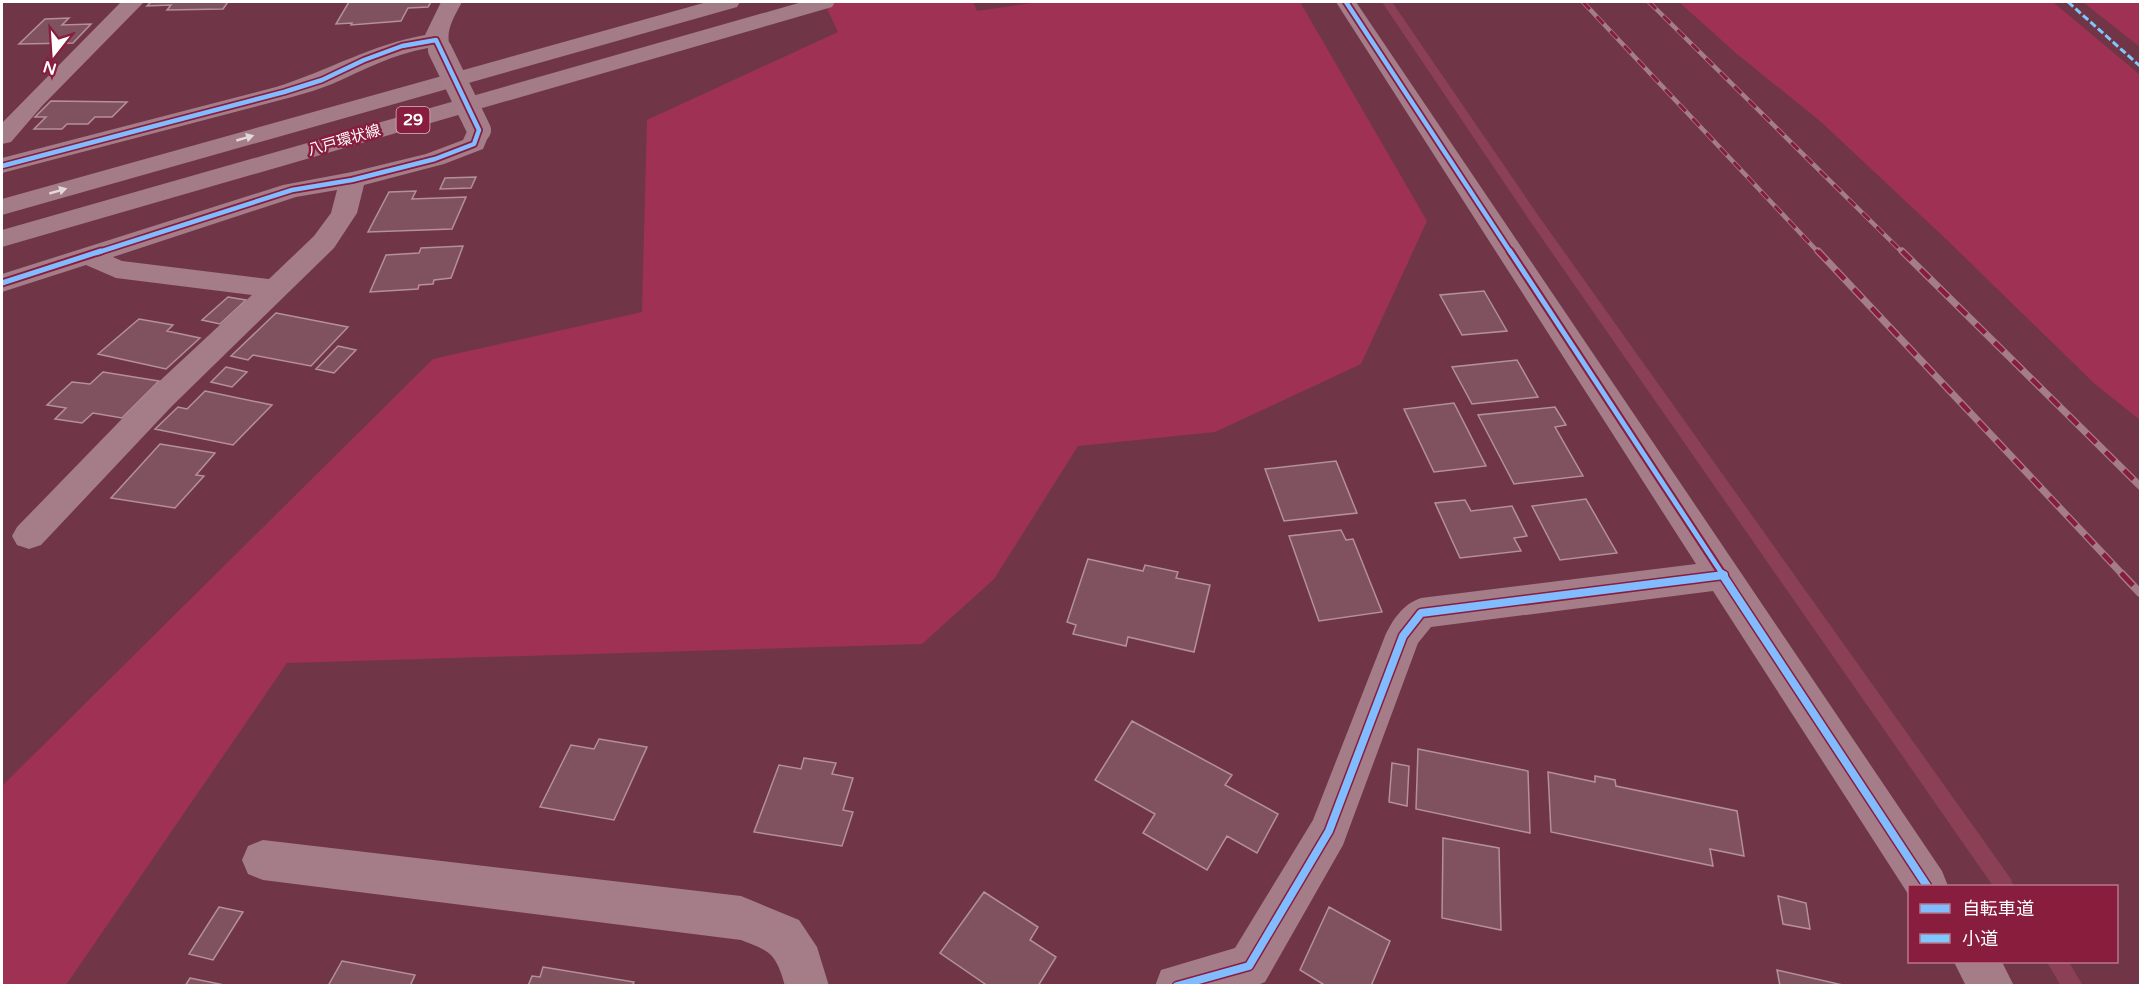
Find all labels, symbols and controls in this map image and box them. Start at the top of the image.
north arrow [24,24,84,84]
text: N [41,56,59,79]
road number: 29 [396,107,430,133]
street label: 八戸環状線 [305,121,383,159]
one-way arrow [237,133,255,142]
one-way arrow [49,186,67,195]
legend [1908,885,2118,963]
text: 自転車道 [1962,898,2034,920]
text: 小道 [1962,928,1998,950]

